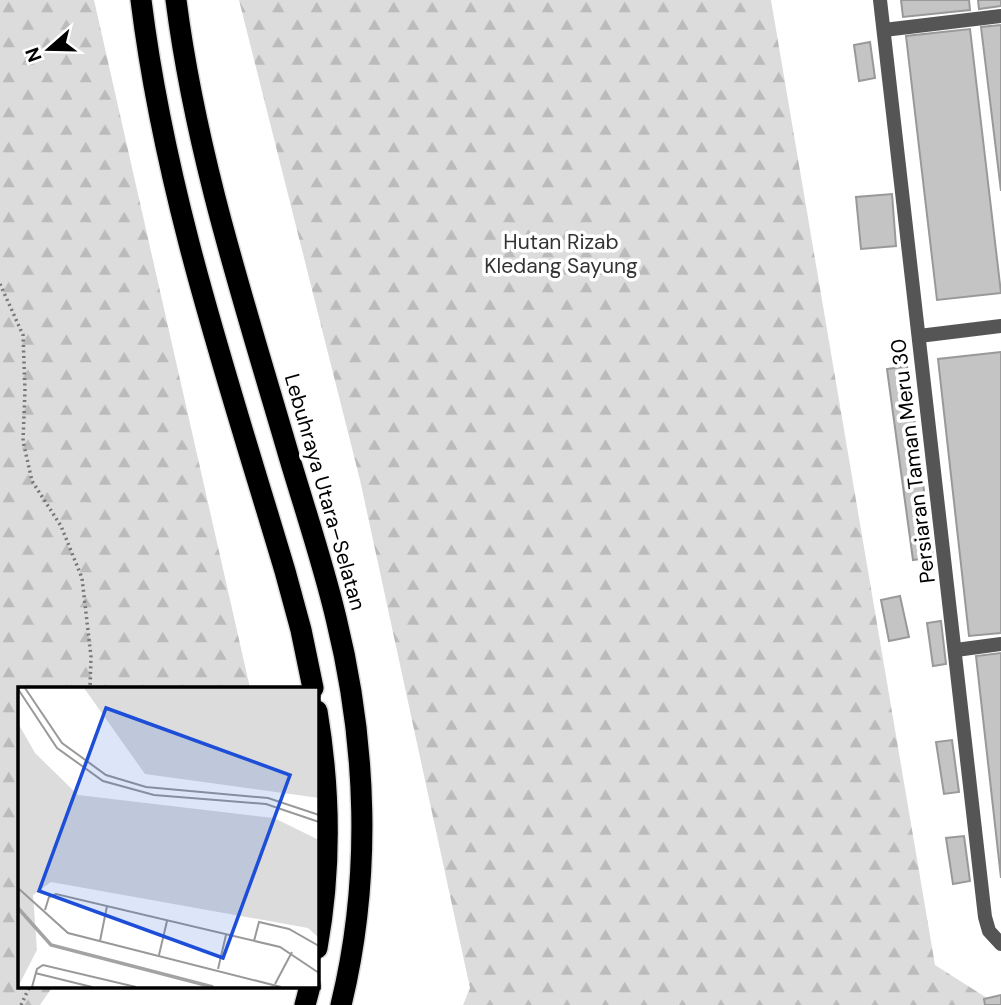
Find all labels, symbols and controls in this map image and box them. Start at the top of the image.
north arrow [14,14,84,84]
text: N [19,44,48,65]
park label: Hutan Rizab Kledang Sayung [484,228,638,280]
street label: Persiaran Taman Meru 30 [884,337,942,585]
street label: Lebuhraya Utara–Selatan [278,370,372,614]
inset map [18,687,318,988]

